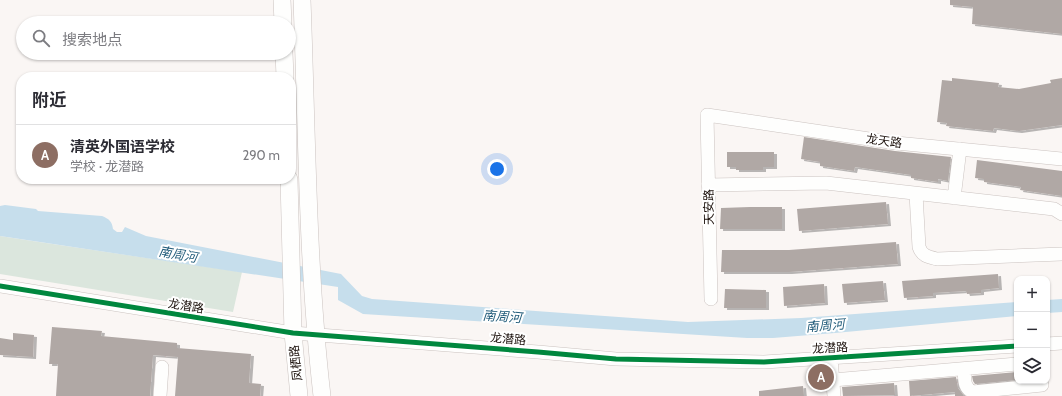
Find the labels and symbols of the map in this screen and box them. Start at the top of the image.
street label: 龙天路 [865,131,903,150]
your location [487,159,507,179]
street label: 天安路 [701,189,716,225]
water label: 南周河 [157,243,202,266]
street label: 龙潜路 [167,295,205,316]
water label: 南周河 [482,307,525,326]
water label: 南周河 [805,315,848,335]
street label: 龙潜路 [489,329,527,348]
street label: 龙潜路 [812,339,848,356]
street label: 凤栖路 [286,344,305,382]
pin: A [808,362,834,392]

